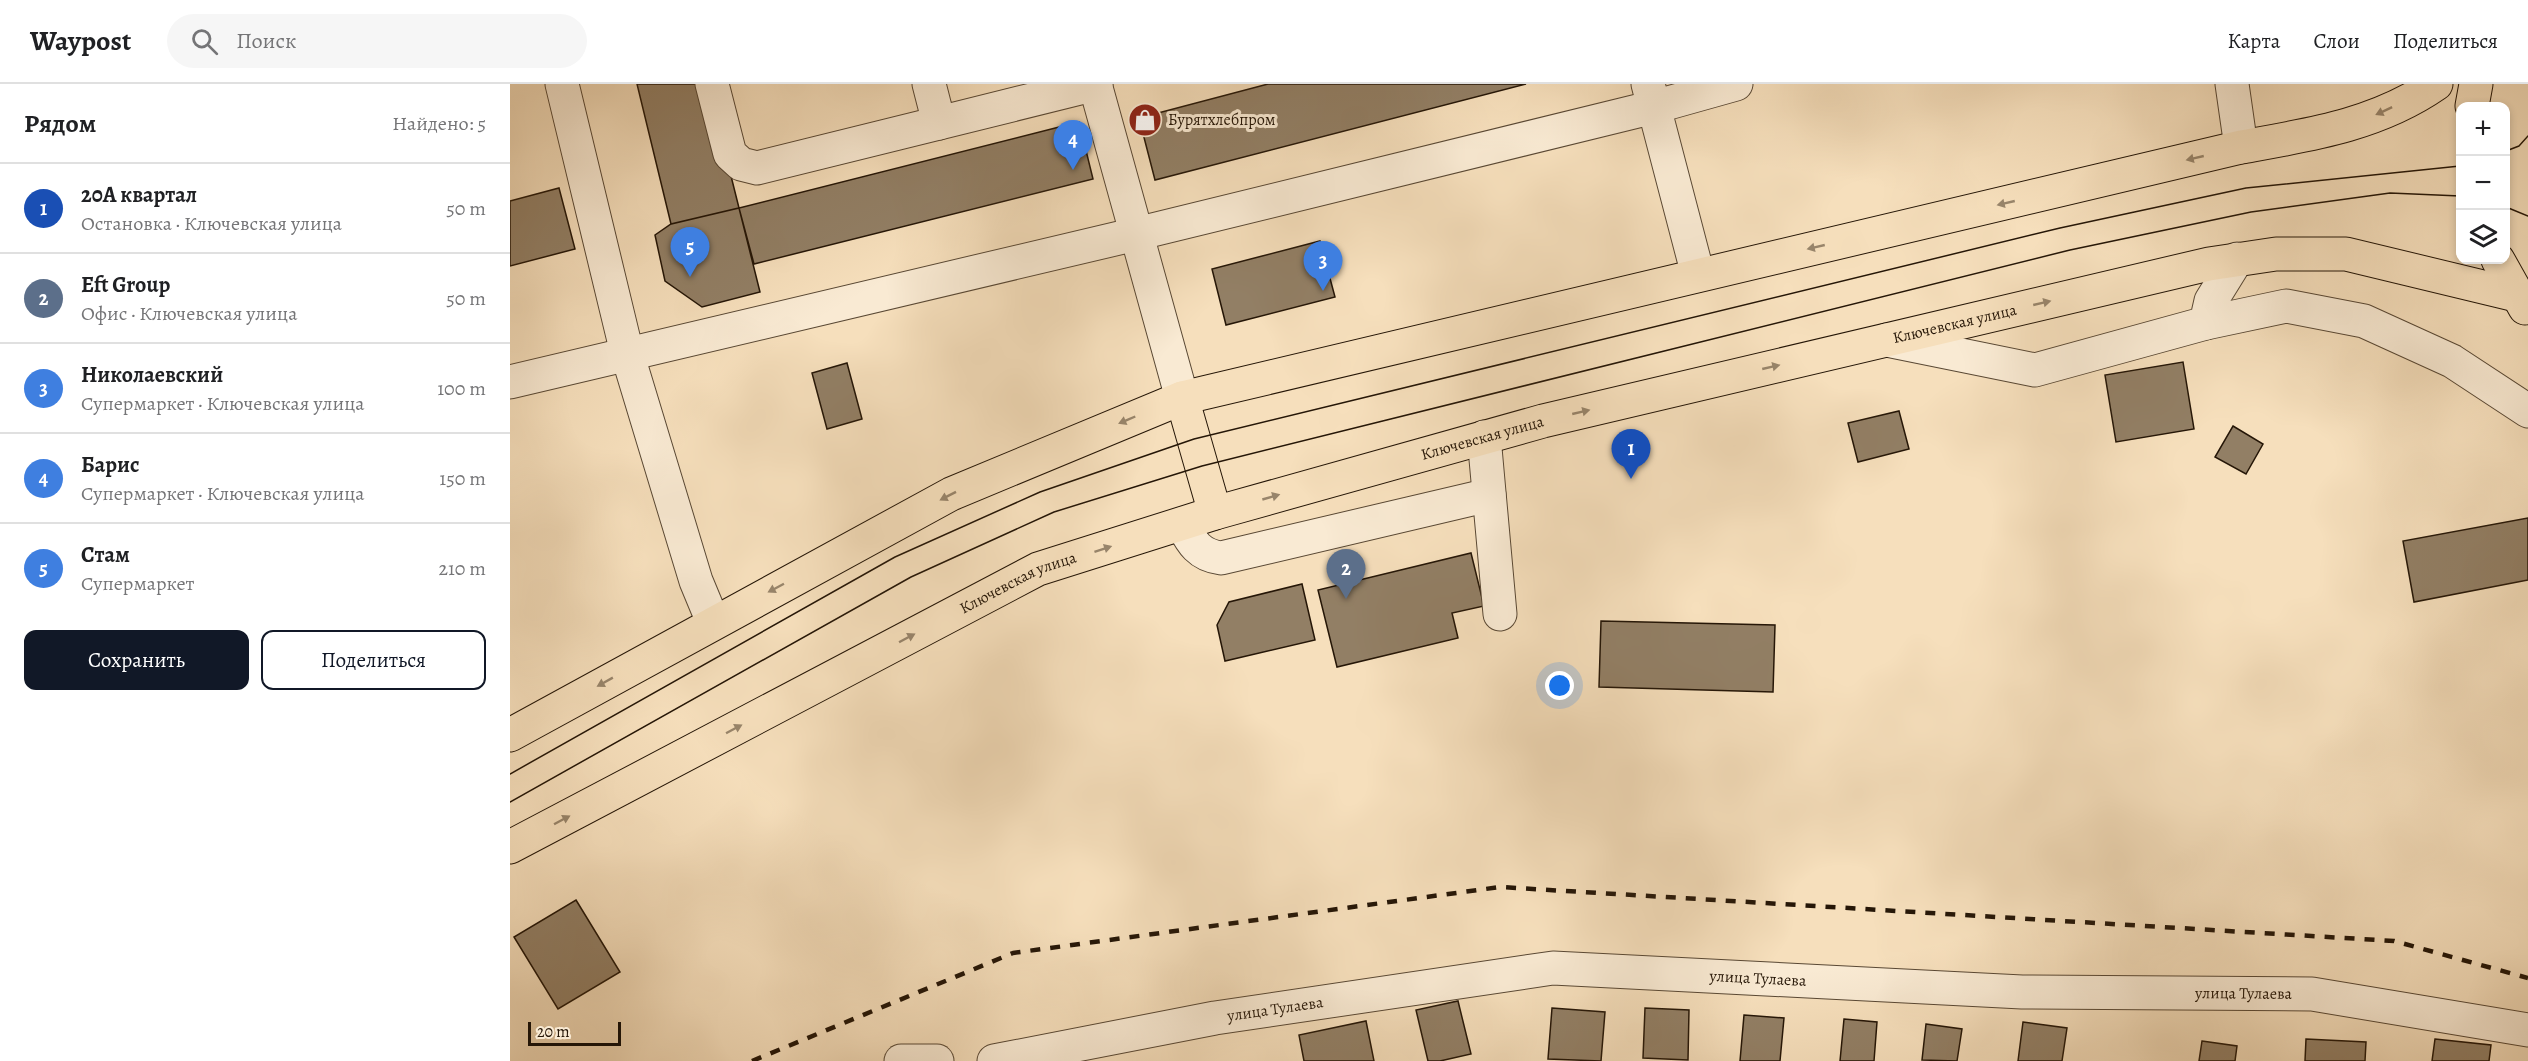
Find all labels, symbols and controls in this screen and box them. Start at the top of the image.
search box [167,14,587,68]
text: Waypost [30,22,131,60]
icon: search [188,25,221,58]
text: Поиск [236,26,296,56]
text: Карта [2227,27,2280,55]
text: Слои [2313,27,2360,55]
text: Поделиться [2393,27,2498,55]
shop icon: Бурятхлебпром [1127,102,1163,138]
map controls [2456,102,2510,264]
button: + [2456,102,2510,156]
text: Рядом [24,106,96,141]
one-way arrow [2376,107,2393,116]
place label: Бурятхлебпром [1168,109,1276,131]
text: Найдено: 5 [392,110,486,137]
pin: 4 [1054,120,1092,170]
one-way arrow [2186,154,2205,164]
button: − [2456,156,2510,210]
text: 20А квартал [81,180,197,210]
text: 1 [40,195,47,222]
text: 50 m [446,195,486,222]
one-way arrow [1996,198,2015,208]
text: Остановка · Ключевская улица [81,210,342,237]
button: layers [2456,210,2510,264]
pin: 5 [670,228,710,277]
pin: 3 [1304,242,1342,291]
one-way arrow [1807,243,1825,253]
text: Eft Group [81,270,170,300]
text: 2 [39,285,48,312]
text: 50 m [446,285,486,312]
one-way arrow [2033,298,2052,307]
street label: Ключевская улица [1891,299,2019,349]
text: Офис · Ключевская улица [81,300,297,327]
text: Николаевский [81,360,223,390]
one-way arrow [1761,362,1780,371]
text: 3 [39,375,48,402]
text: 100 m [437,375,486,402]
text: Супермаркет · Ключевская улица [81,390,364,417]
one-way arrow [1572,406,1590,416]
street label: Ключевская улица [1418,410,1547,466]
one-way arrow [1118,415,1136,425]
pin: 1 [1612,430,1650,479]
text: Барис [81,450,140,480]
text: 4 [39,465,48,492]
text: 150 m [439,465,486,492]
text: Супермаркет · Ключевская улица [81,480,364,507]
one-way arrow [939,491,956,501]
one-way arrow [1263,492,1281,501]
text: Стам [81,540,130,570]
one-way arrow [1094,544,1112,553]
street label: Ключевская улица [956,546,1080,619]
pin: 2 [1326,550,1366,599]
text: 5 [39,555,48,582]
text: 210 m [438,555,486,582]
text: Супермаркет [81,570,195,597]
one-way arrow [767,583,784,593]
button: Сохранить [24,630,249,690]
button: Поделиться [261,630,486,690]
one-way arrow [898,634,916,644]
your location [1545,671,1574,700]
one-way arrow [596,677,613,687]
one-way arrow [726,724,743,734]
one-way arrow [553,815,570,825]
street label: улица Тулаева [1708,965,1807,992]
street label: улица Тулаева [2194,982,2293,1005]
street label: улица Тулаева [1225,991,1325,1027]
scale bar [528,1019,621,1046]
text: 20 m [537,1021,570,1043]

